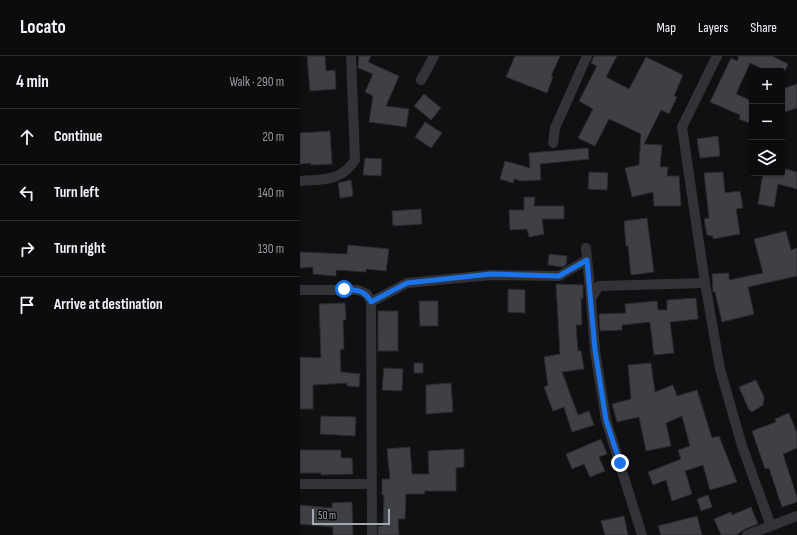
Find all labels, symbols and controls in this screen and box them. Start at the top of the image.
text: Locato [20,16,66,39]
text: Map [656,19,676,36]
text: Layers [698,19,728,36]
text: Share [750,19,777,36]
map controls [749,68,785,176]
button: + [749,68,785,104]
text: 4 min [16,72,49,92]
text: Walk · 290 m [229,74,284,90]
button: − [749,104,785,140]
icon: ahead [16,126,38,148]
text: Continue [54,127,103,146]
text: 20 m [262,129,284,145]
button: layers [749,140,785,176]
icon: left [16,182,38,204]
text: Turn left [54,183,99,202]
text: 140 m [258,185,284,201]
icon: right [16,238,38,260]
text: Turn right [54,239,106,258]
text: 130 m [258,241,284,257]
route start [335,280,353,298]
icon: arrive [16,294,38,316]
text: Arrive at destination [54,295,163,314]
route end [611,454,629,472]
scale bar [312,507,390,526]
text: 50 m [318,509,336,522]

